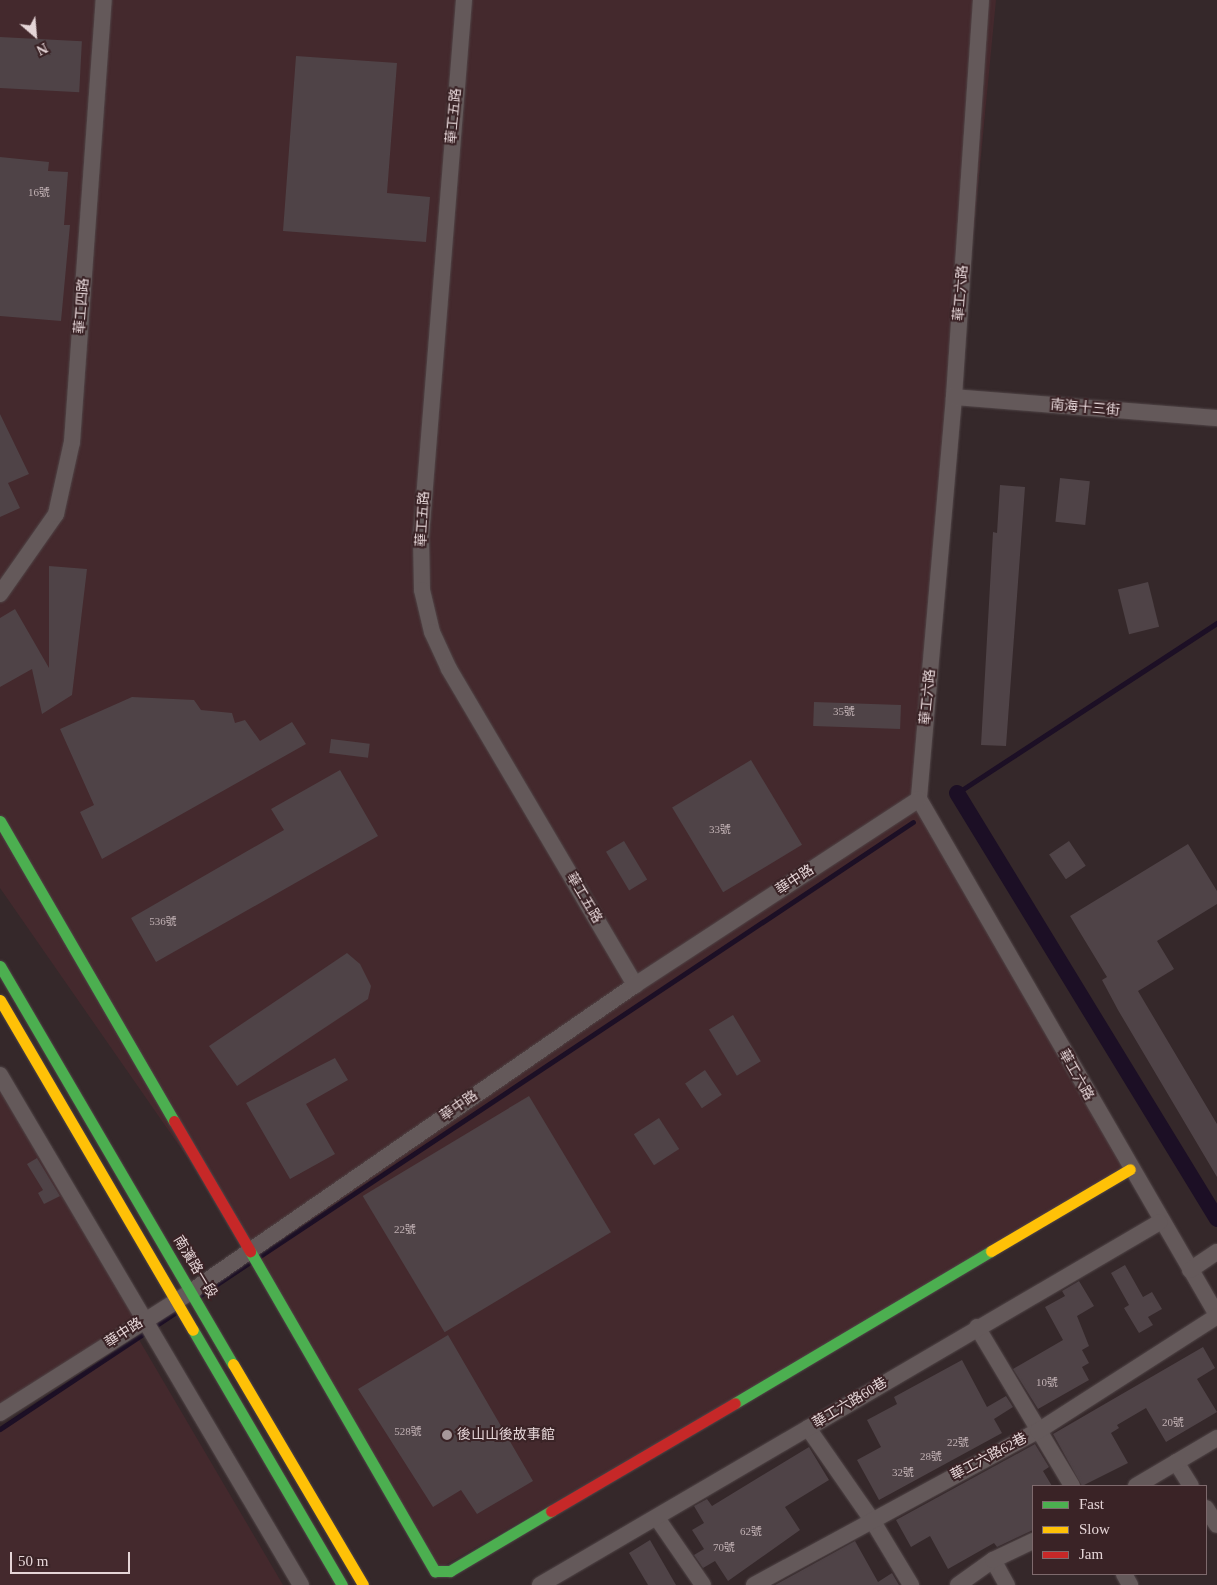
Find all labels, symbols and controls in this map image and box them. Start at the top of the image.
north arrow [10,10,60,60]
text: N [34,40,50,58]
street label: 華工五路 [443,87,465,145]
house number: 16號 [28,185,50,199]
street label: 華工六路 [951,264,971,322]
street label: 華工四路 [72,277,92,335]
street label: 南海十三街 [1049,397,1121,419]
street label: 華工五路 [413,491,433,547]
street label: 華工六路 [917,668,939,726]
house number: 35號 [833,704,855,718]
house number: 33號 [709,822,731,836]
street label: 華中路 [773,862,817,898]
street label: 華工五路 [562,870,606,926]
house number: 536號 [149,914,177,928]
street label: 華工六路 [1055,1047,1097,1103]
street label: 華中路 [437,1087,481,1125]
house number: 22號 [394,1222,416,1236]
street label: 南濱路一段 [170,1233,220,1301]
street label: 華中路 [102,1315,146,1351]
street label: 華工六路60巷 [810,1374,890,1432]
house number: 10號 [1036,1375,1058,1389]
house number: 20號 [1162,1415,1184,1429]
house number: 528號 [394,1424,422,1438]
place label: 後山山後故事館 [457,1427,555,1443]
marker: 後山山後故事館 [441,1429,453,1441]
street label: 華工六路62巷 [948,1430,1030,1484]
house number: 22號 [947,1435,969,1449]
house number: 28號 [920,1449,942,1463]
house number: 32號 [892,1465,914,1479]
legend [1032,1485,1207,1575]
text: Fast [1079,1496,1104,1512]
text: Slow [1079,1521,1110,1537]
house number: 62號 [740,1524,762,1538]
house number: 70號 [713,1540,735,1554]
scale bar [12,1542,132,1574]
text: Jam [1079,1546,1103,1562]
text: 50 m [18,1553,48,1569]

